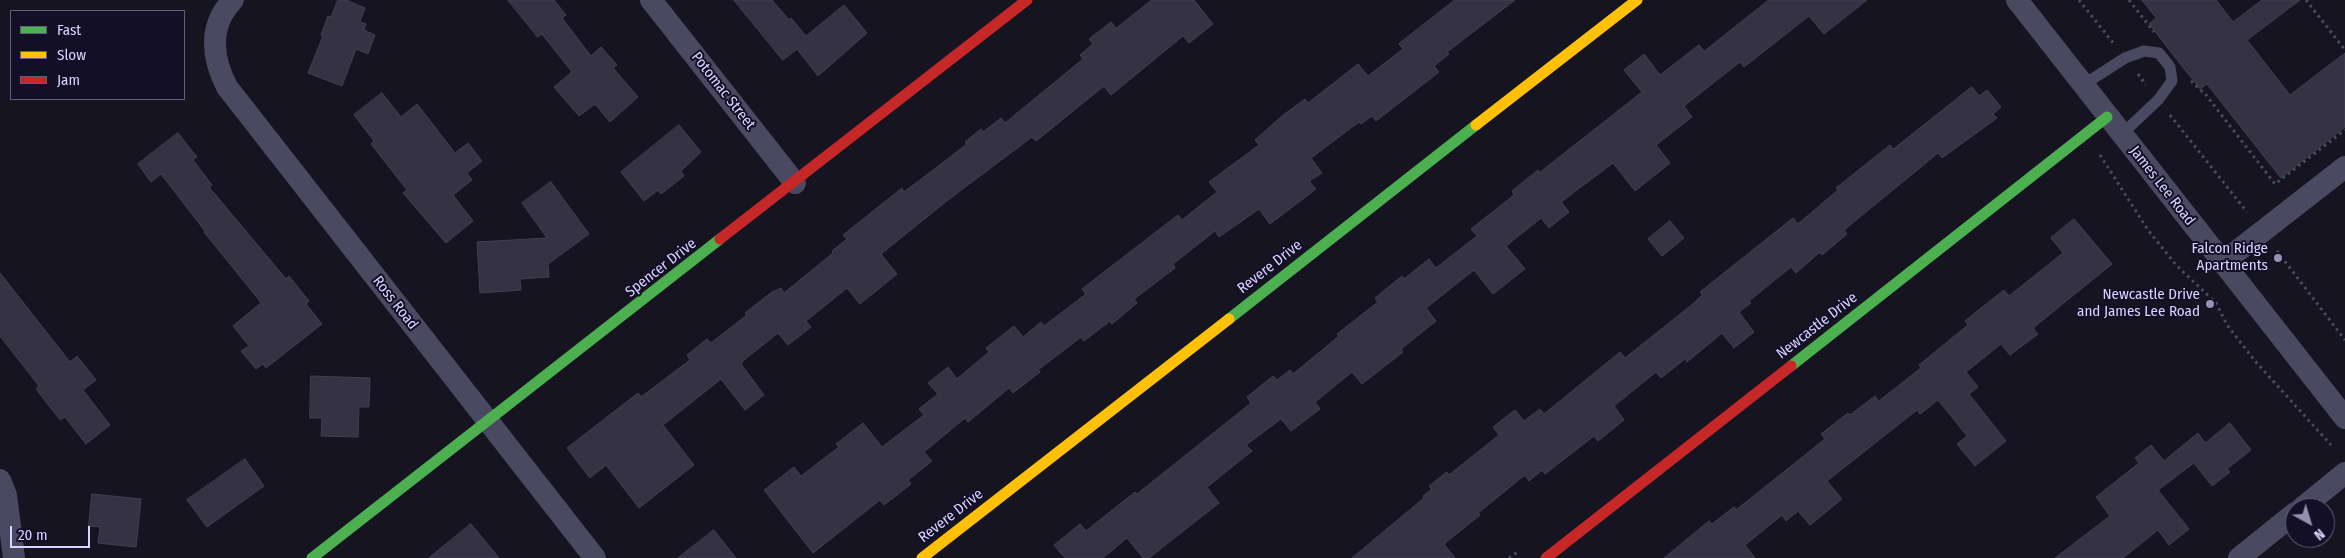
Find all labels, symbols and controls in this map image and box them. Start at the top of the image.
legend [10,10,185,100]
text: Fast [57,21,81,39]
text: Slow [57,46,86,64]
street label: Potomac Street [687,49,759,133]
text: Jam [57,71,80,89]
street label: James Lee Road [2125,143,2199,229]
street label: Spencer Drive [622,235,700,301]
street label: Revere Drive [1234,236,1306,298]
place label: Falcon Ridge Apartments [2192,240,2268,275]
marker: Falcon Ridge Apartments [2272,252,2284,264]
street label: Ross Road [368,273,422,333]
place label: Newcastle Drive and James Lee Road [2077,286,2200,321]
street label: Newcastle Drive [1773,289,1861,363]
marker: Newcastle Drive and James Lee Road [2204,298,2216,310]
street label: Revere Drive [915,485,987,547]
north arrow [2285,498,2335,548]
scale bar [12,516,92,548]
text: N [2311,525,2328,544]
text: 20 m [18,526,48,544]

